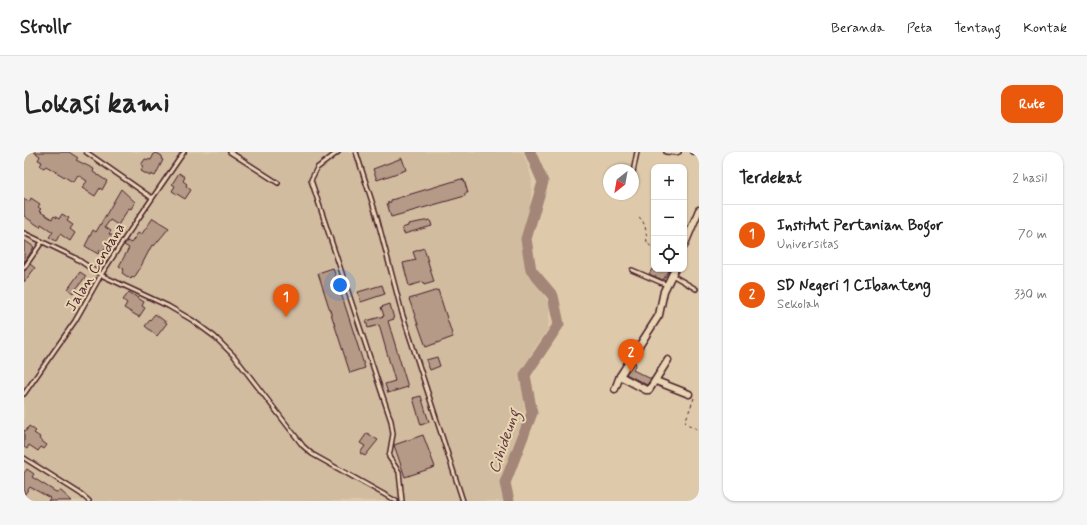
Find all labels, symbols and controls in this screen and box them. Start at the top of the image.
text: Strollr [20,15,71,40]
text: Beranda [831,19,885,37]
text: Peta [907,19,932,37]
text: Tentang [954,19,1001,37]
text: Kontak [1023,19,1067,37]
button: Rute [1001,85,1063,123]
text: Lokasi kami [24,86,170,123]
north arrow [603,164,639,200]
map controls [651,164,687,272]
button: + [651,164,687,200]
text: Terdekat [739,167,802,189]
text: 2 hasil [1013,170,1047,187]
button: − [651,200,687,236]
text: Institut Pertanian Bogor [777,216,943,236]
street label: Jalan Cendana [62,220,130,315]
text: 1 [749,226,755,243]
text: 70 m [1018,226,1047,243]
button: locate [651,236,687,272]
text: Universitas [777,236,839,253]
your location [330,275,350,295]
text: SD Negeri 1 CIbanteng [777,276,931,296]
pin: 1 [273,284,299,317]
text: 2 [749,286,755,303]
text: 330 m [1014,286,1047,303]
text: Sekolah [777,296,820,313]
pin: 2 [618,339,644,372]
water label: Cihideung [484,405,527,477]

